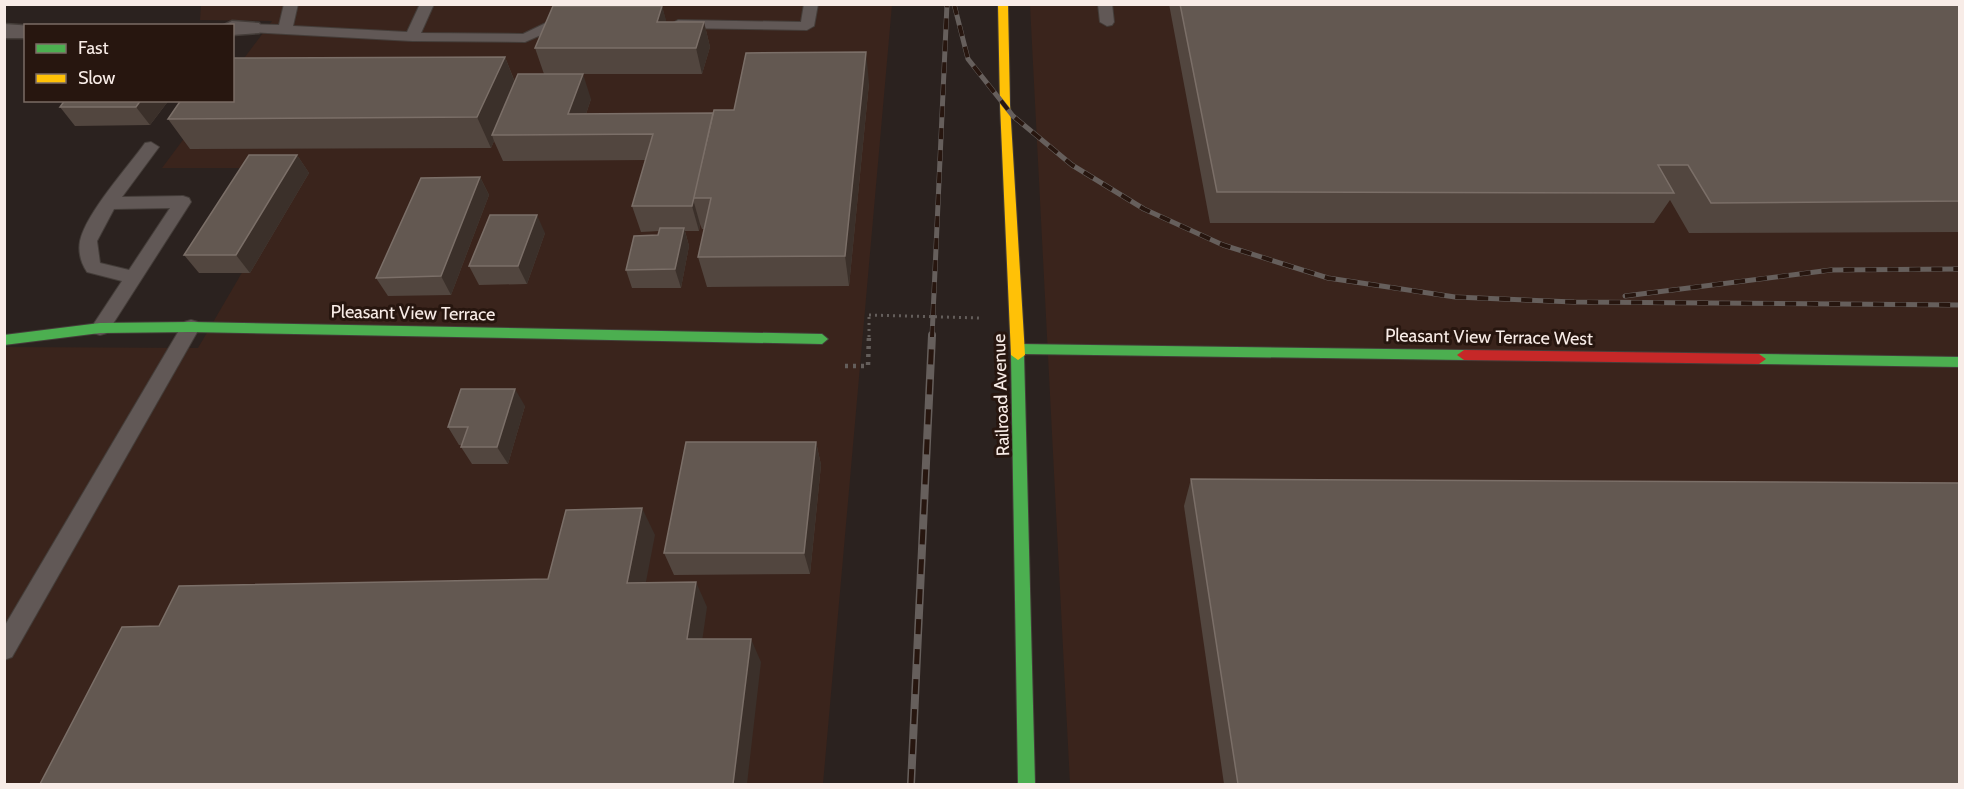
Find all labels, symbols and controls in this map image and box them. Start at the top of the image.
legend [24,24,234,102]
text: Fast [78,37,109,59]
text: Slow [78,67,115,89]
street label: Pleasant View Terrace [330,301,496,325]
street label: Pleasant View Terrace West [1385,324,1593,350]
street label: Railroad Avenue [988,333,1014,457]

